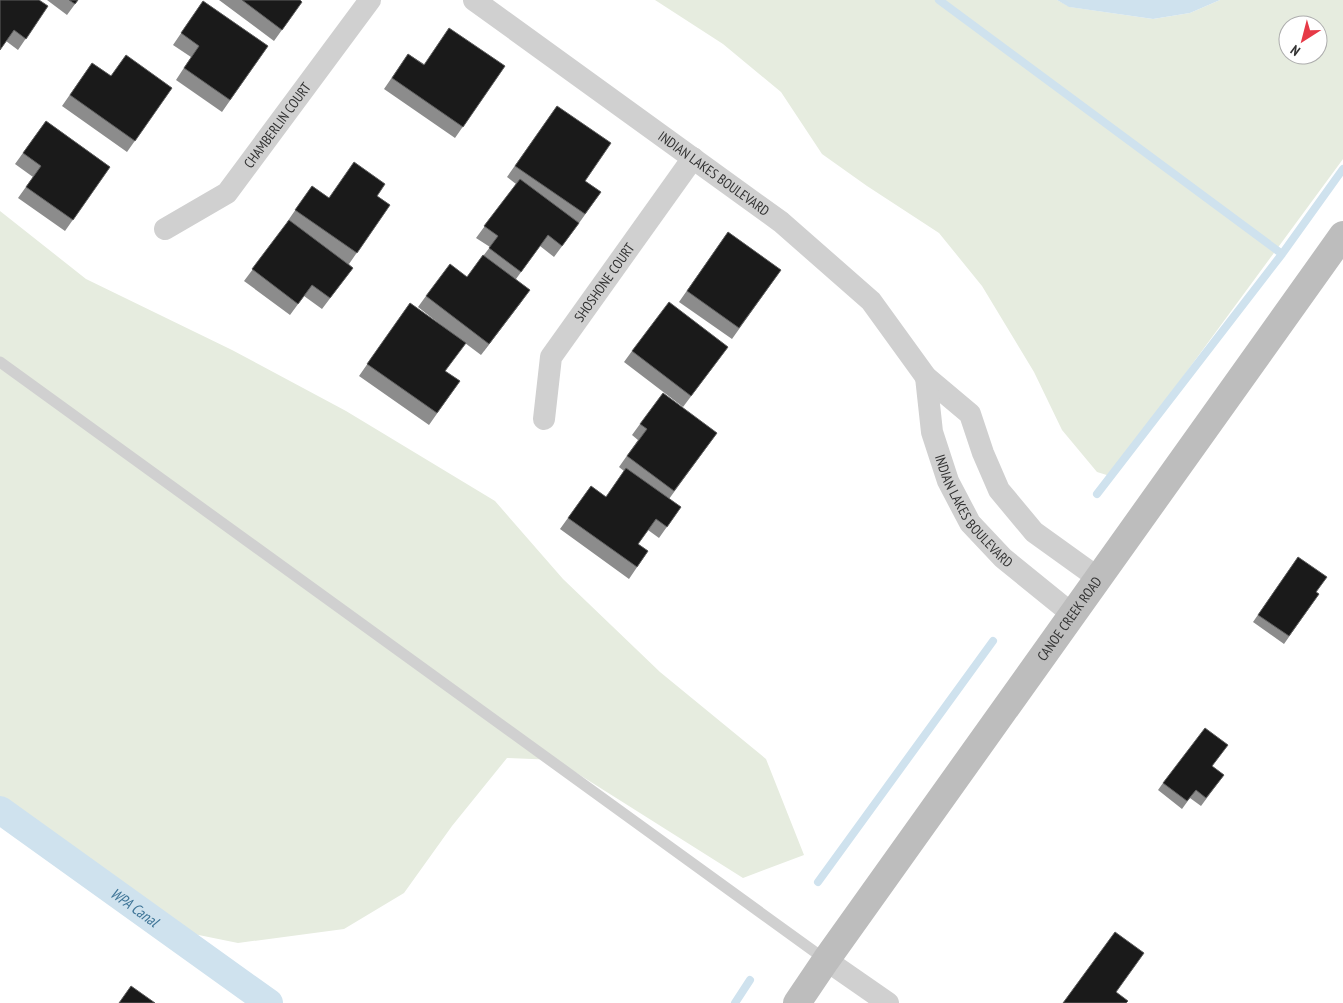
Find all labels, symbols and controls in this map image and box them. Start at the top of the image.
north arrow [1278,15,1328,65]
text: N [1287,41,1304,60]
street label: CHAMBERLIN COURT [240,78,315,172]
street label: INDIAN LAKES BOULEVARD [655,127,773,220]
street label: SHOSHONE COURT [570,239,639,325]
street label: INDIAN LAKES BOULEVARD [931,452,1017,571]
street label: CANOE CREEK ROAD [1033,573,1106,664]
water label: WPA Canal [107,883,164,931]

